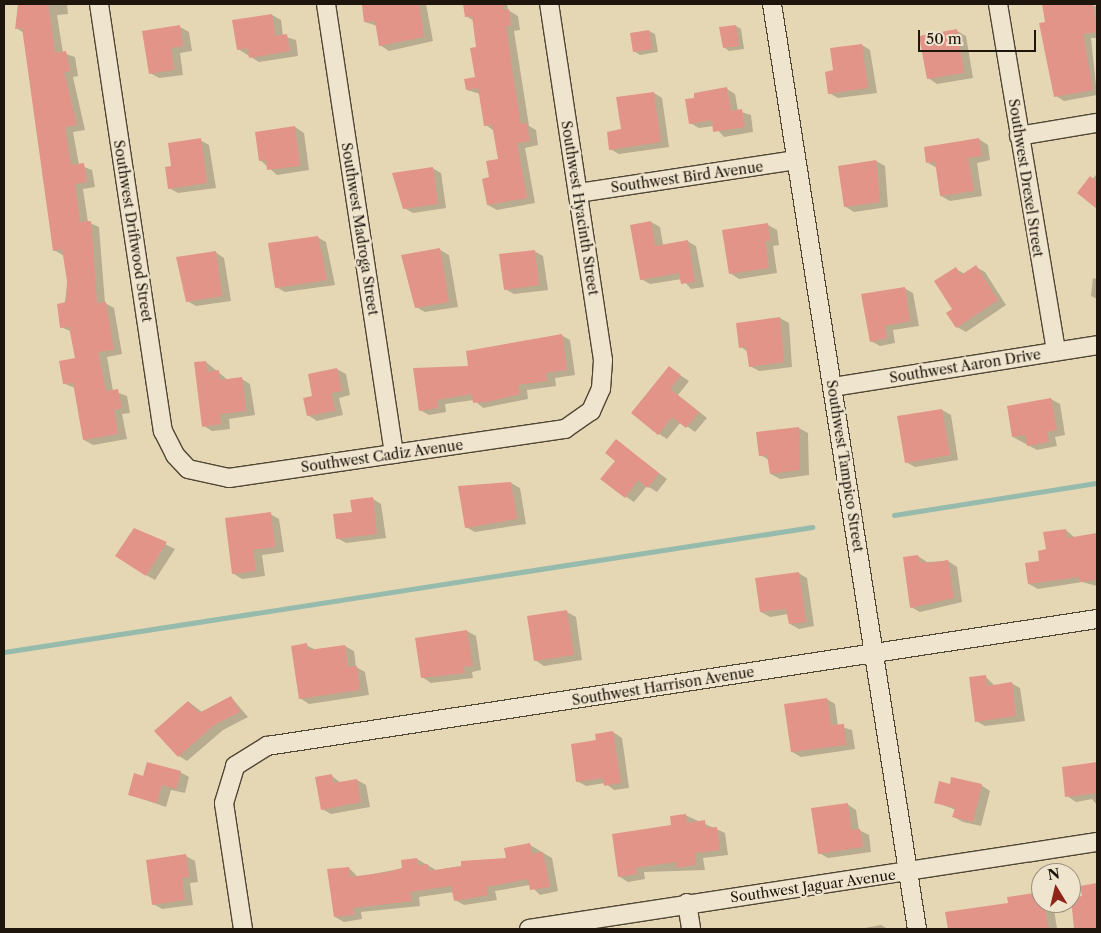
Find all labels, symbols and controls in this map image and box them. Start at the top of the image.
scale bar [921,20,1038,52]
text: 50 m [926,29,962,48]
street label: Southwest Drexel Street [1005,98,1047,258]
street label: Southwest Hyacinth Street [558,119,602,297]
street label: Southwest Driftwood Street [110,139,156,323]
street label: Southwest Madroga Street [338,141,382,317]
street label: Southwest Bird Avenue [609,158,765,196]
street label: Southwest Aaron Drive [888,346,1042,386]
street label: Southwest Tampico Street [823,379,867,553]
street label: Southwest Cadiz Avenue [299,436,465,476]
street label: Southwest Harrison Avenue [570,663,756,709]
north arrow [1031,863,1081,913]
text: N [1046,864,1061,884]
street label: Southwest Jaguar Avenue [729,866,897,906]

